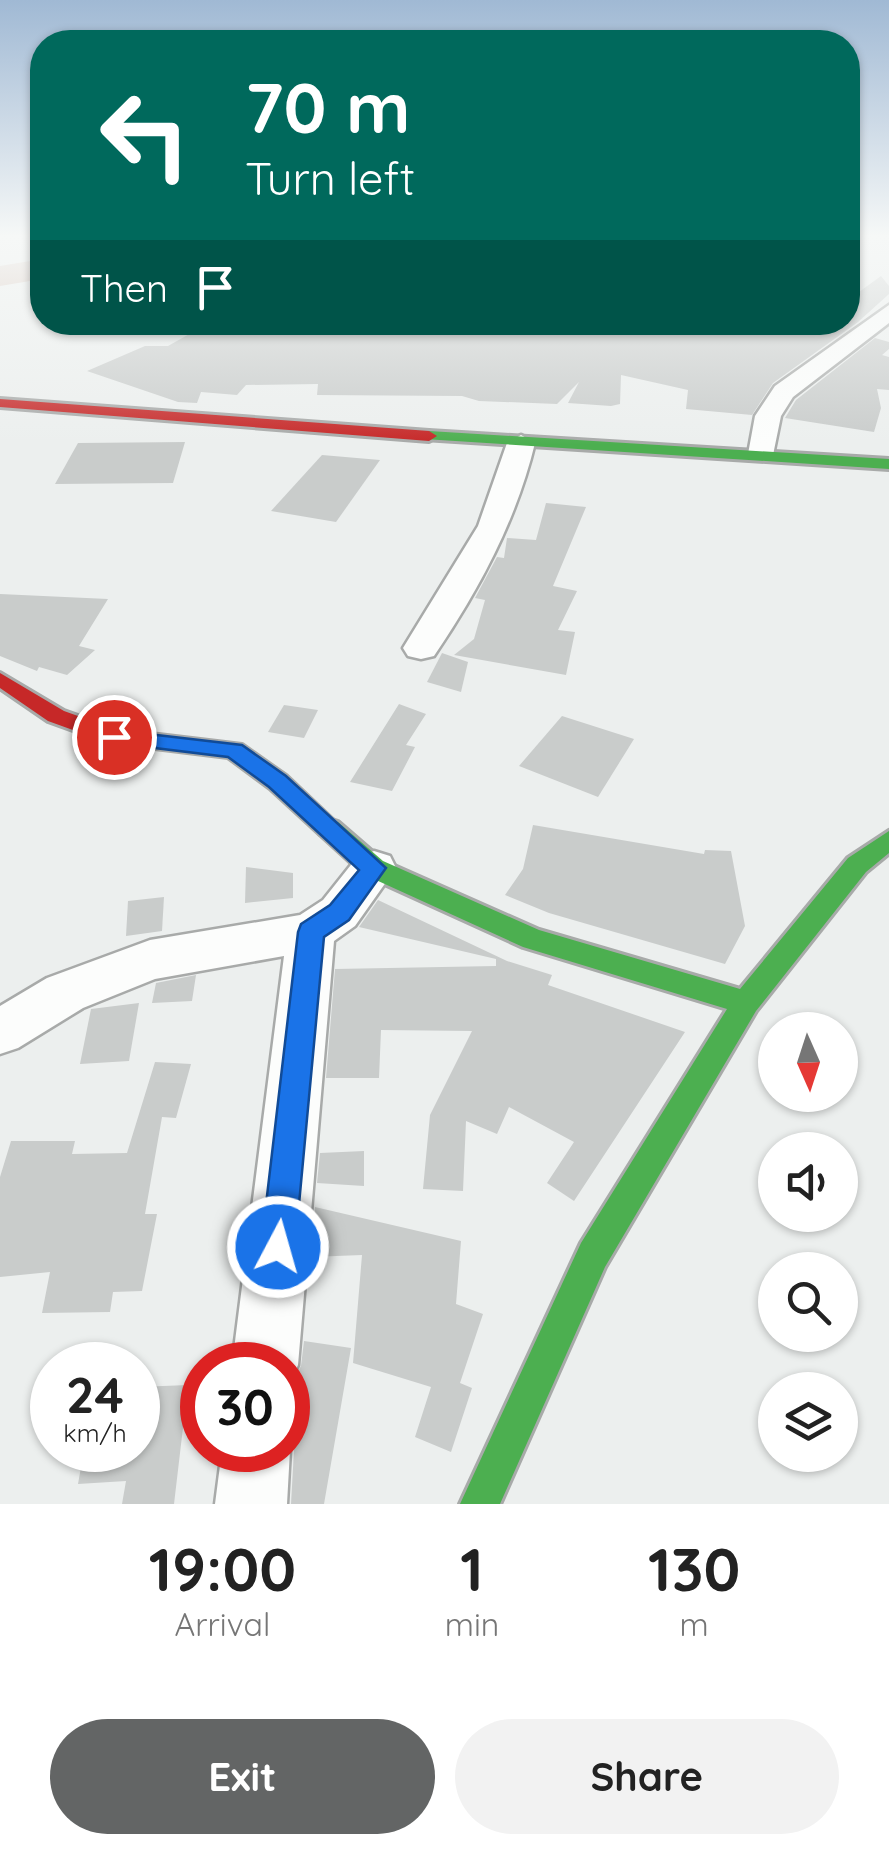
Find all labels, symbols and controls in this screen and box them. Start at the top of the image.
text: 70 m [245,63,411,151]
icon: left [80,70,210,200]
text: Turn left [245,150,415,206]
icon: arrive [188,260,243,315]
text: Then [80,264,168,312]
pin [72,695,157,780]
icon: arrive [87,710,142,765]
north arrow [758,1012,858,1112]
map controls [758,1012,858,1472]
button: sound [758,1132,858,1232]
position arrow [226,1195,330,1299]
button: search [758,1252,858,1352]
speed limit sign: 30 [180,1342,310,1472]
text: 24 [66,1363,124,1426]
button: layers [758,1372,858,1472]
text: km/h [63,1417,127,1448]
text: 19:00 [149,1531,296,1606]
text: 1 [460,1531,484,1606]
text: 130 [648,1531,740,1606]
text: Arrival [174,1604,270,1644]
text: min [445,1604,499,1644]
text: m [680,1604,709,1644]
button: Exit [50,1719,435,1834]
button: Share [455,1719,839,1834]

